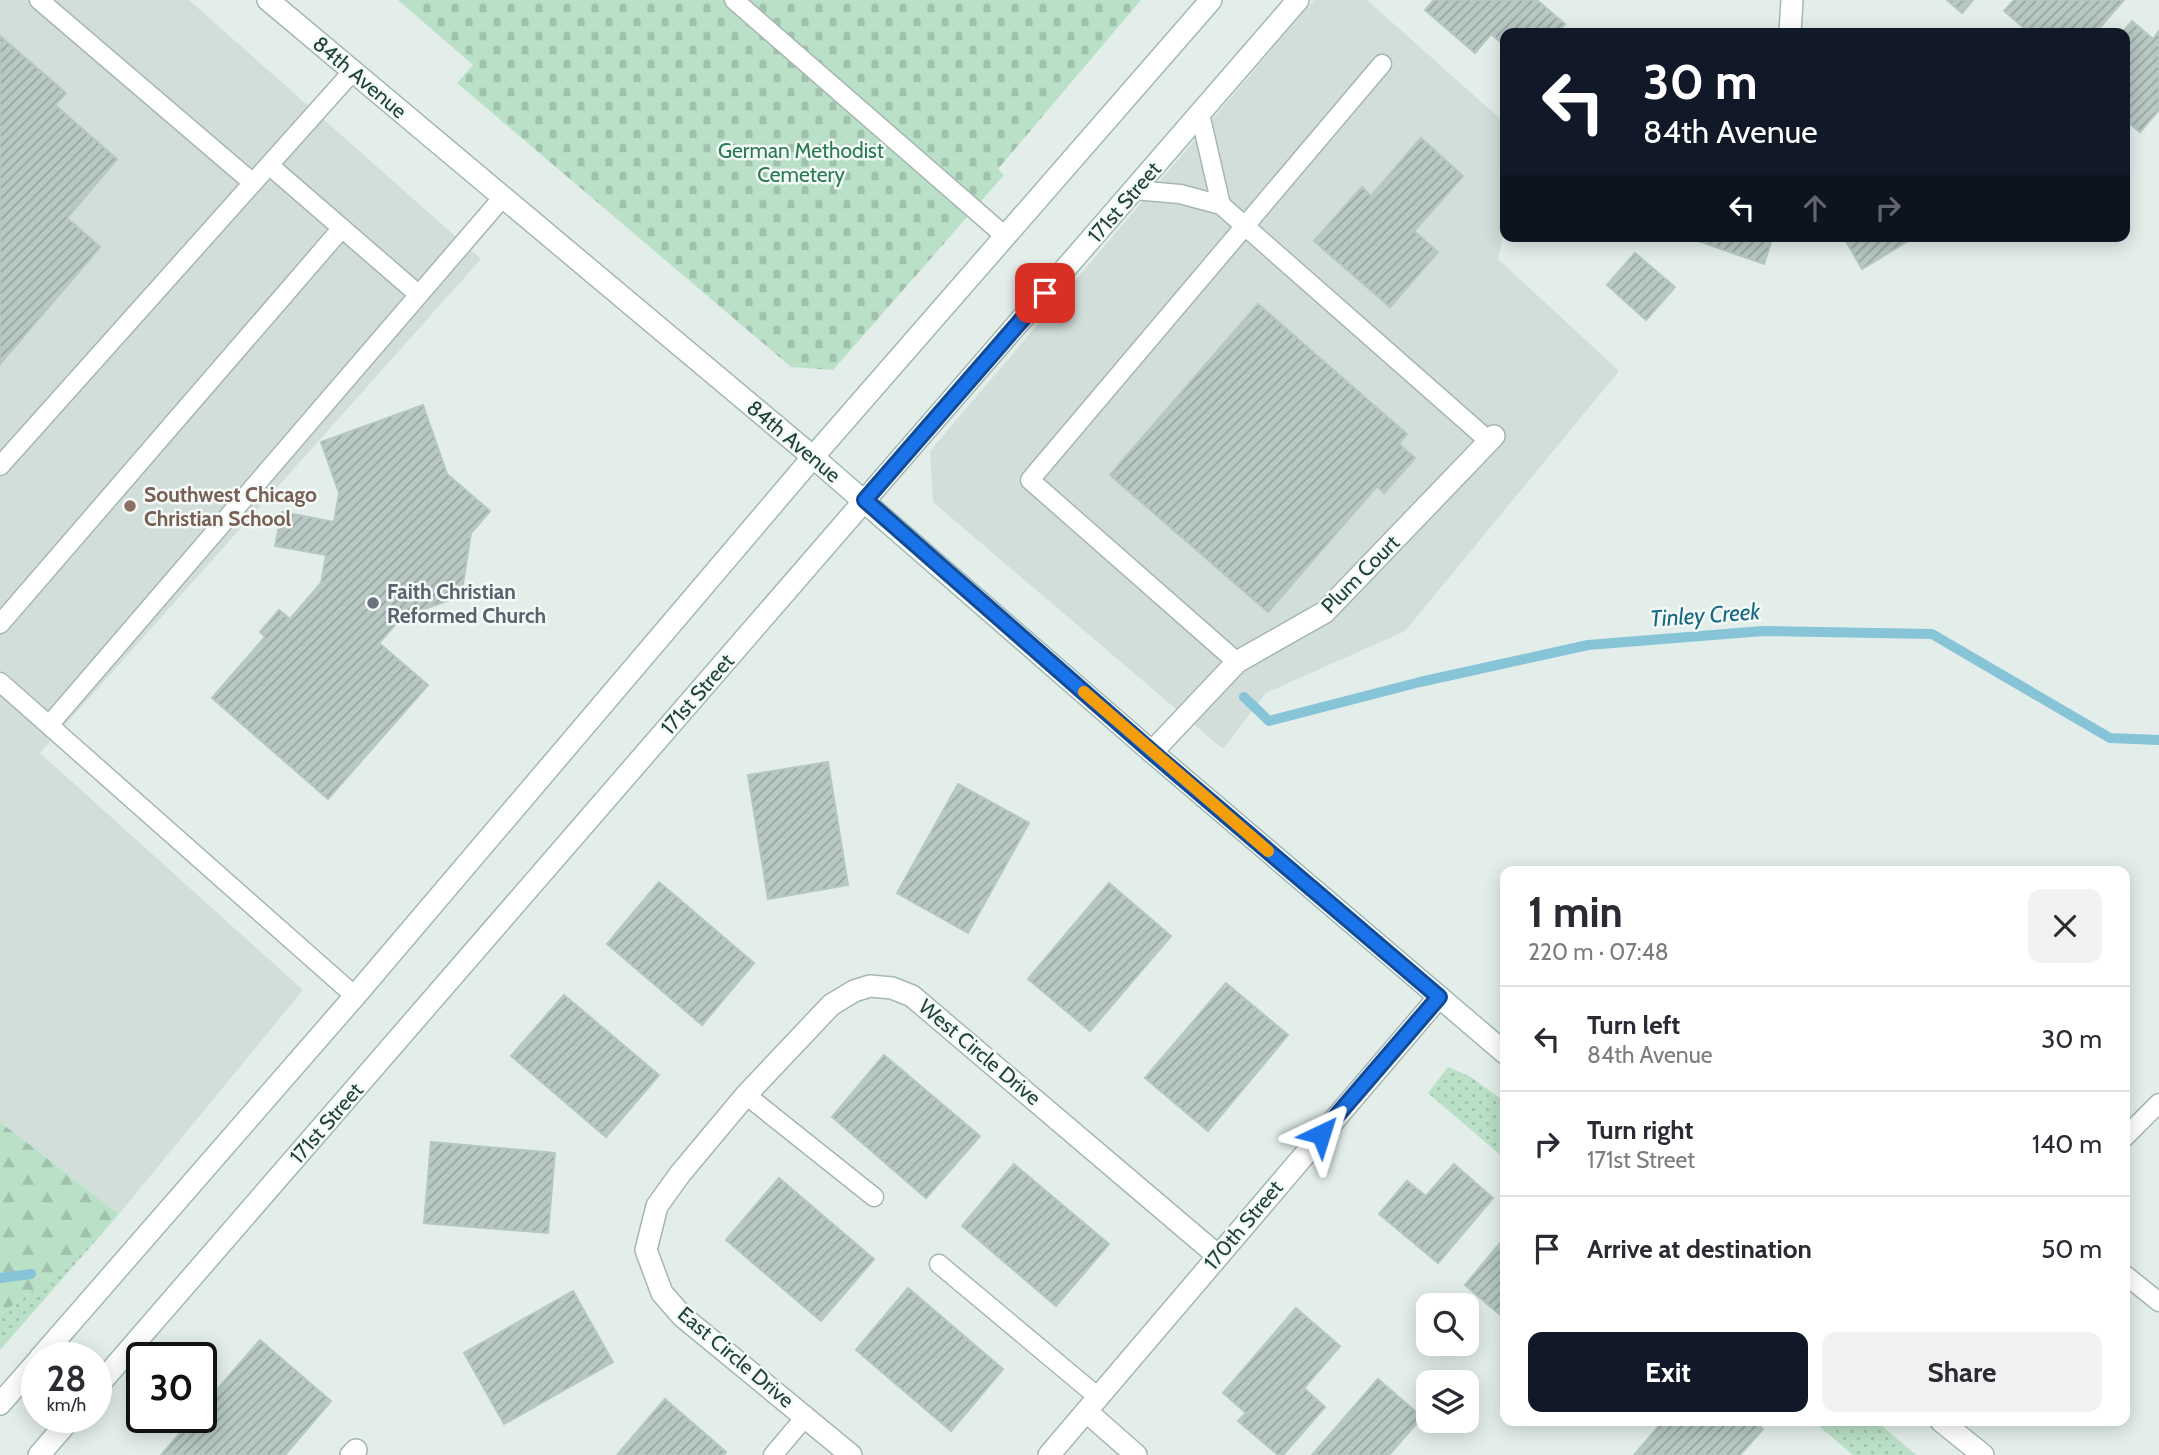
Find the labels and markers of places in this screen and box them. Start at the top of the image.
pin [1015,263,1075,323]
place label: Southwest Chicago Christian School [144,482,317,531]
marker: Southwest Chicago Christian School [122,498,138,514]
place label: Faith Christian Reformed Church [387,579,546,628]
marker: Faith Christian Reformed Church [365,595,381,611]

